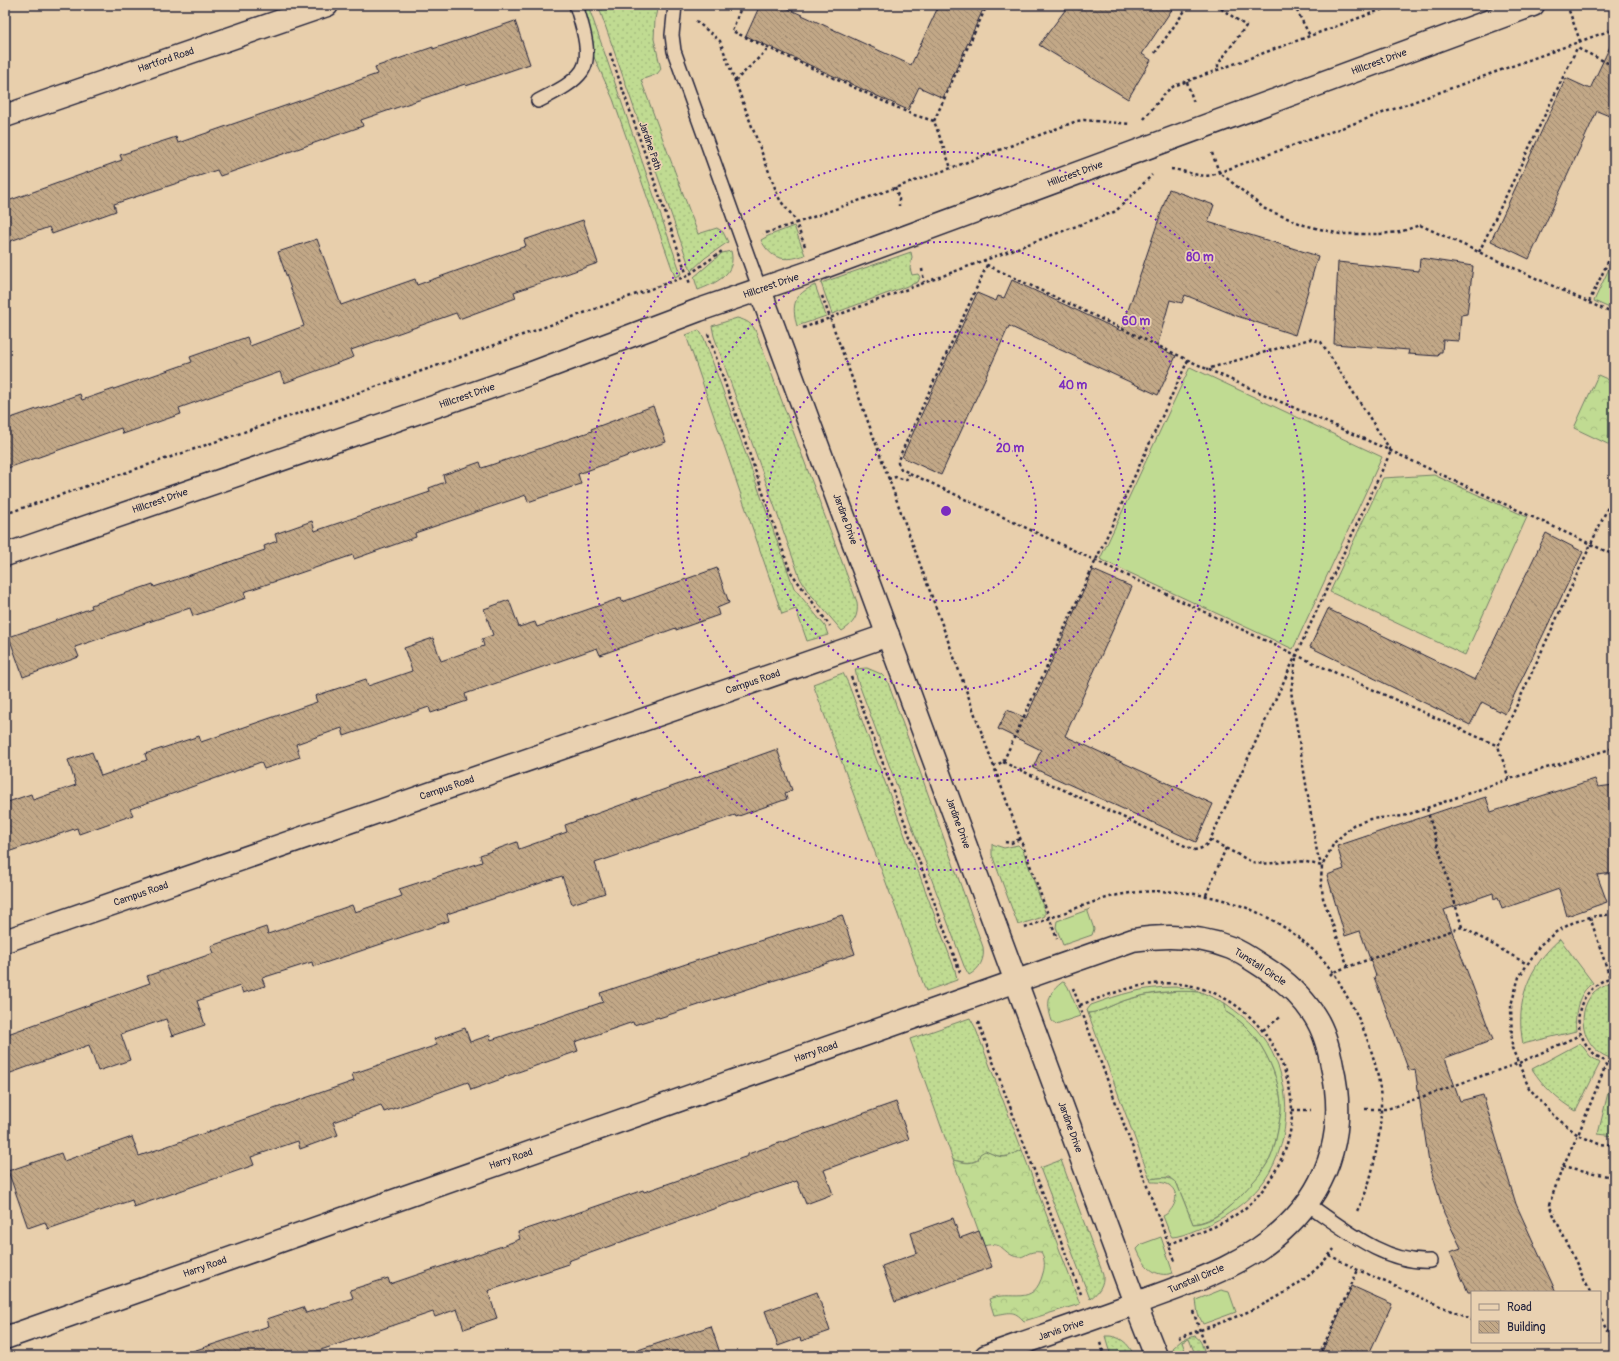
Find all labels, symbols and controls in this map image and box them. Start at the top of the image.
street label: Hartford Road [136,45,196,75]
street label: Hillcrest Drive [1350,46,1408,78]
street label: Jardine Path [636,120,664,172]
street label: Hillcrest Drive [1046,158,1104,190]
text: 80 m [1186,250,1214,265]
street label: Hillcrest Drive [741,271,801,301]
text: 60 m [1122,314,1151,329]
text: 40 m [1058,378,1088,393]
street label: Hillcrest Drive [437,381,497,411]
text: 20 m [996,441,1024,456]
street label: Hillcrest Drive [130,486,190,516]
street label: Jardine Drive [830,492,860,546]
centre of rings [939,504,953,518]
street label: Campus Road [724,667,782,697]
street label: Campus Road [418,773,476,803]
street label: Jardine Drive [943,796,973,850]
street label: Campus Road [112,879,170,909]
street label: Tunstall Circle [1232,946,1288,988]
street label: Harry Road [793,1039,839,1065]
street label: Jardine Drive [1055,1100,1085,1154]
street label: Harry Road [488,1146,534,1172]
street label: Harry Road [182,1254,228,1280]
street label: Tunstall Circle [1166,1262,1226,1296]
legend [1471,1291,1601,1343]
text: Road [1507,1300,1532,1315]
street label: Jarvis Drive [1037,1317,1085,1343]
text: Building [1507,1320,1546,1335]

